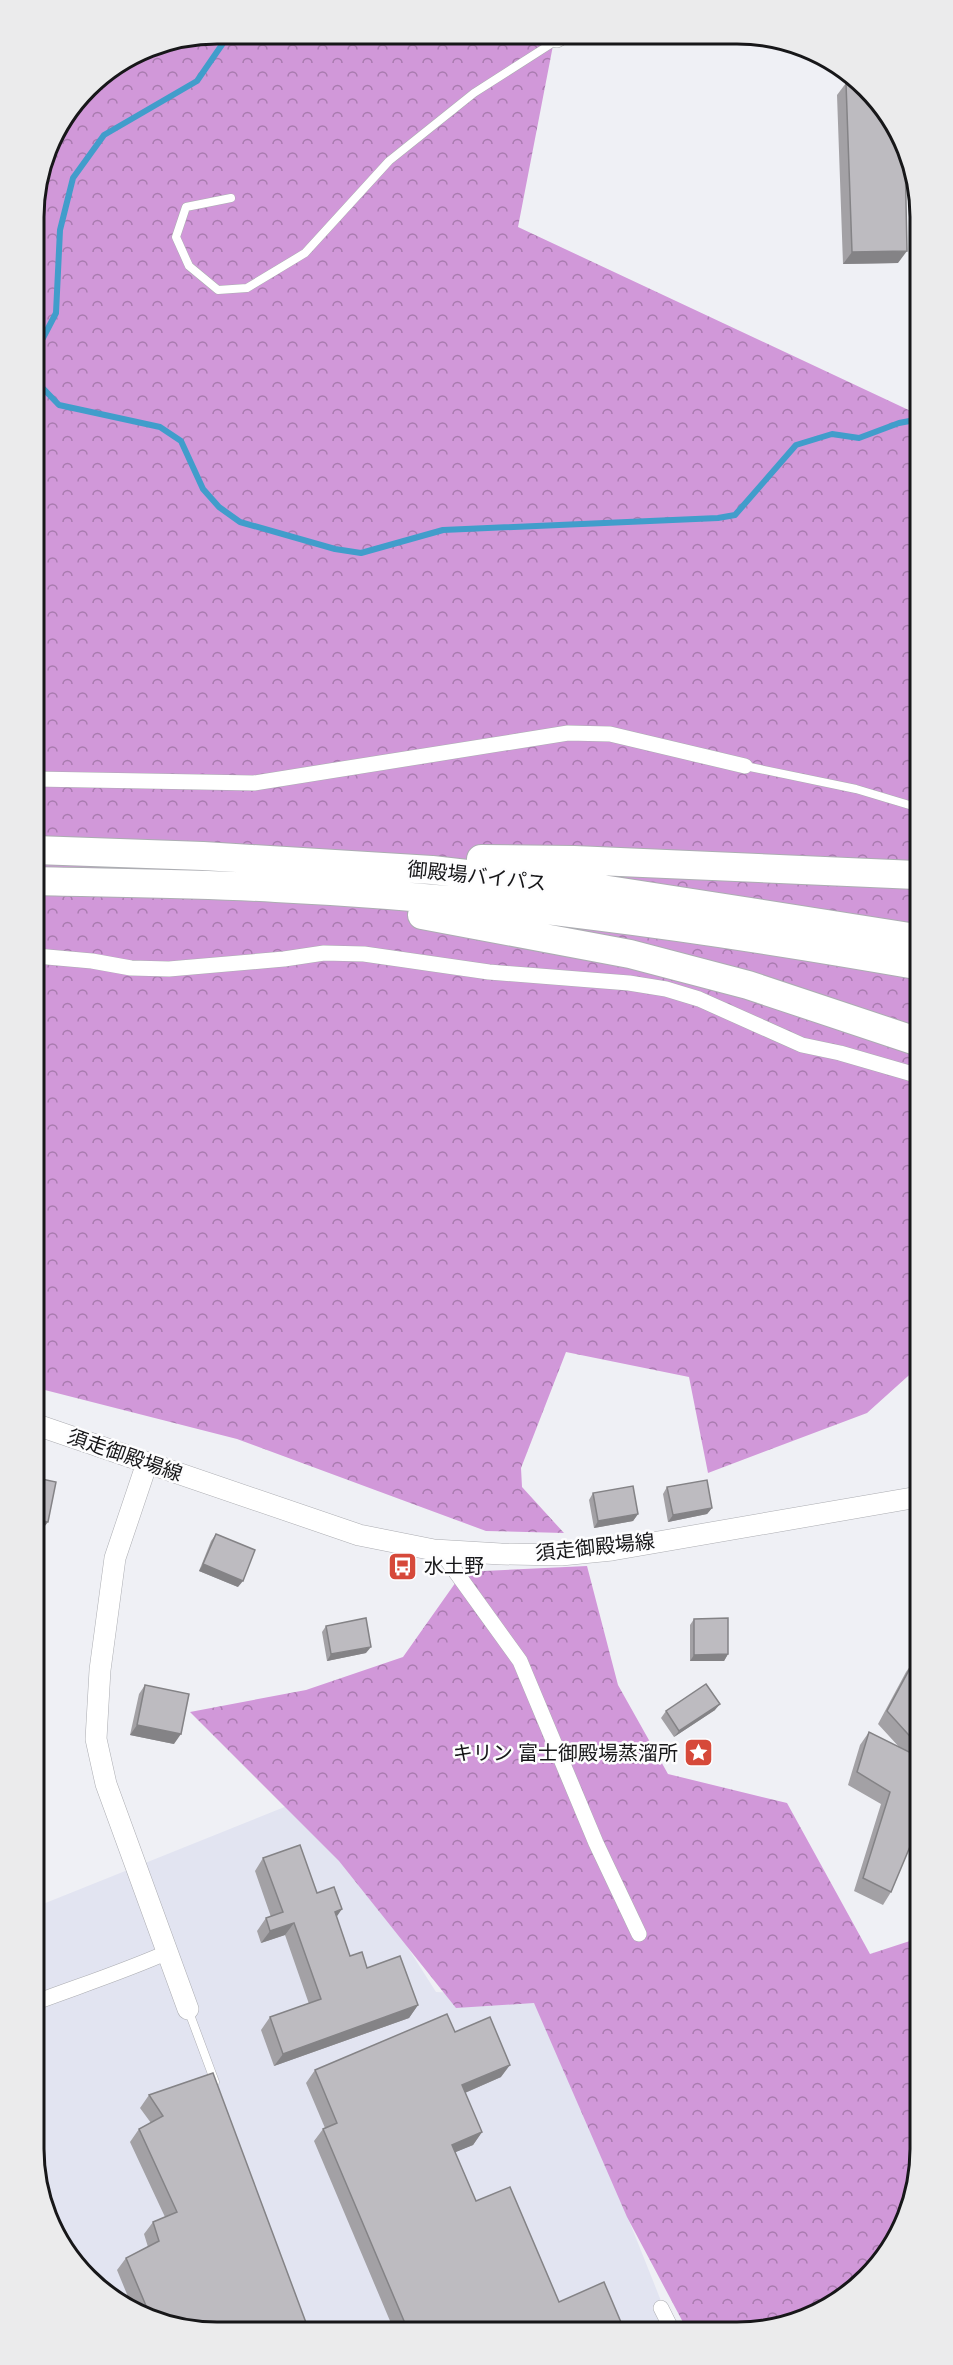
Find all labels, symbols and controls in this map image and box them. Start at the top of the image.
street label: 御殿場バイパス [406,856,548,896]
street label: 須走御殿場線 [64,1423,186,1487]
street label: 須走御殿場線 [534,1528,656,1566]
bus stop icon: 水土野 [387,1550,419,1582]
place label: 水土野 [424,1553,484,1579]
place icon: キリン 富士御殿場蒸溜所 [683,1737,715,1769]
place label: キリン 富士御殿場蒸溜所 [453,1740,678,1766]

